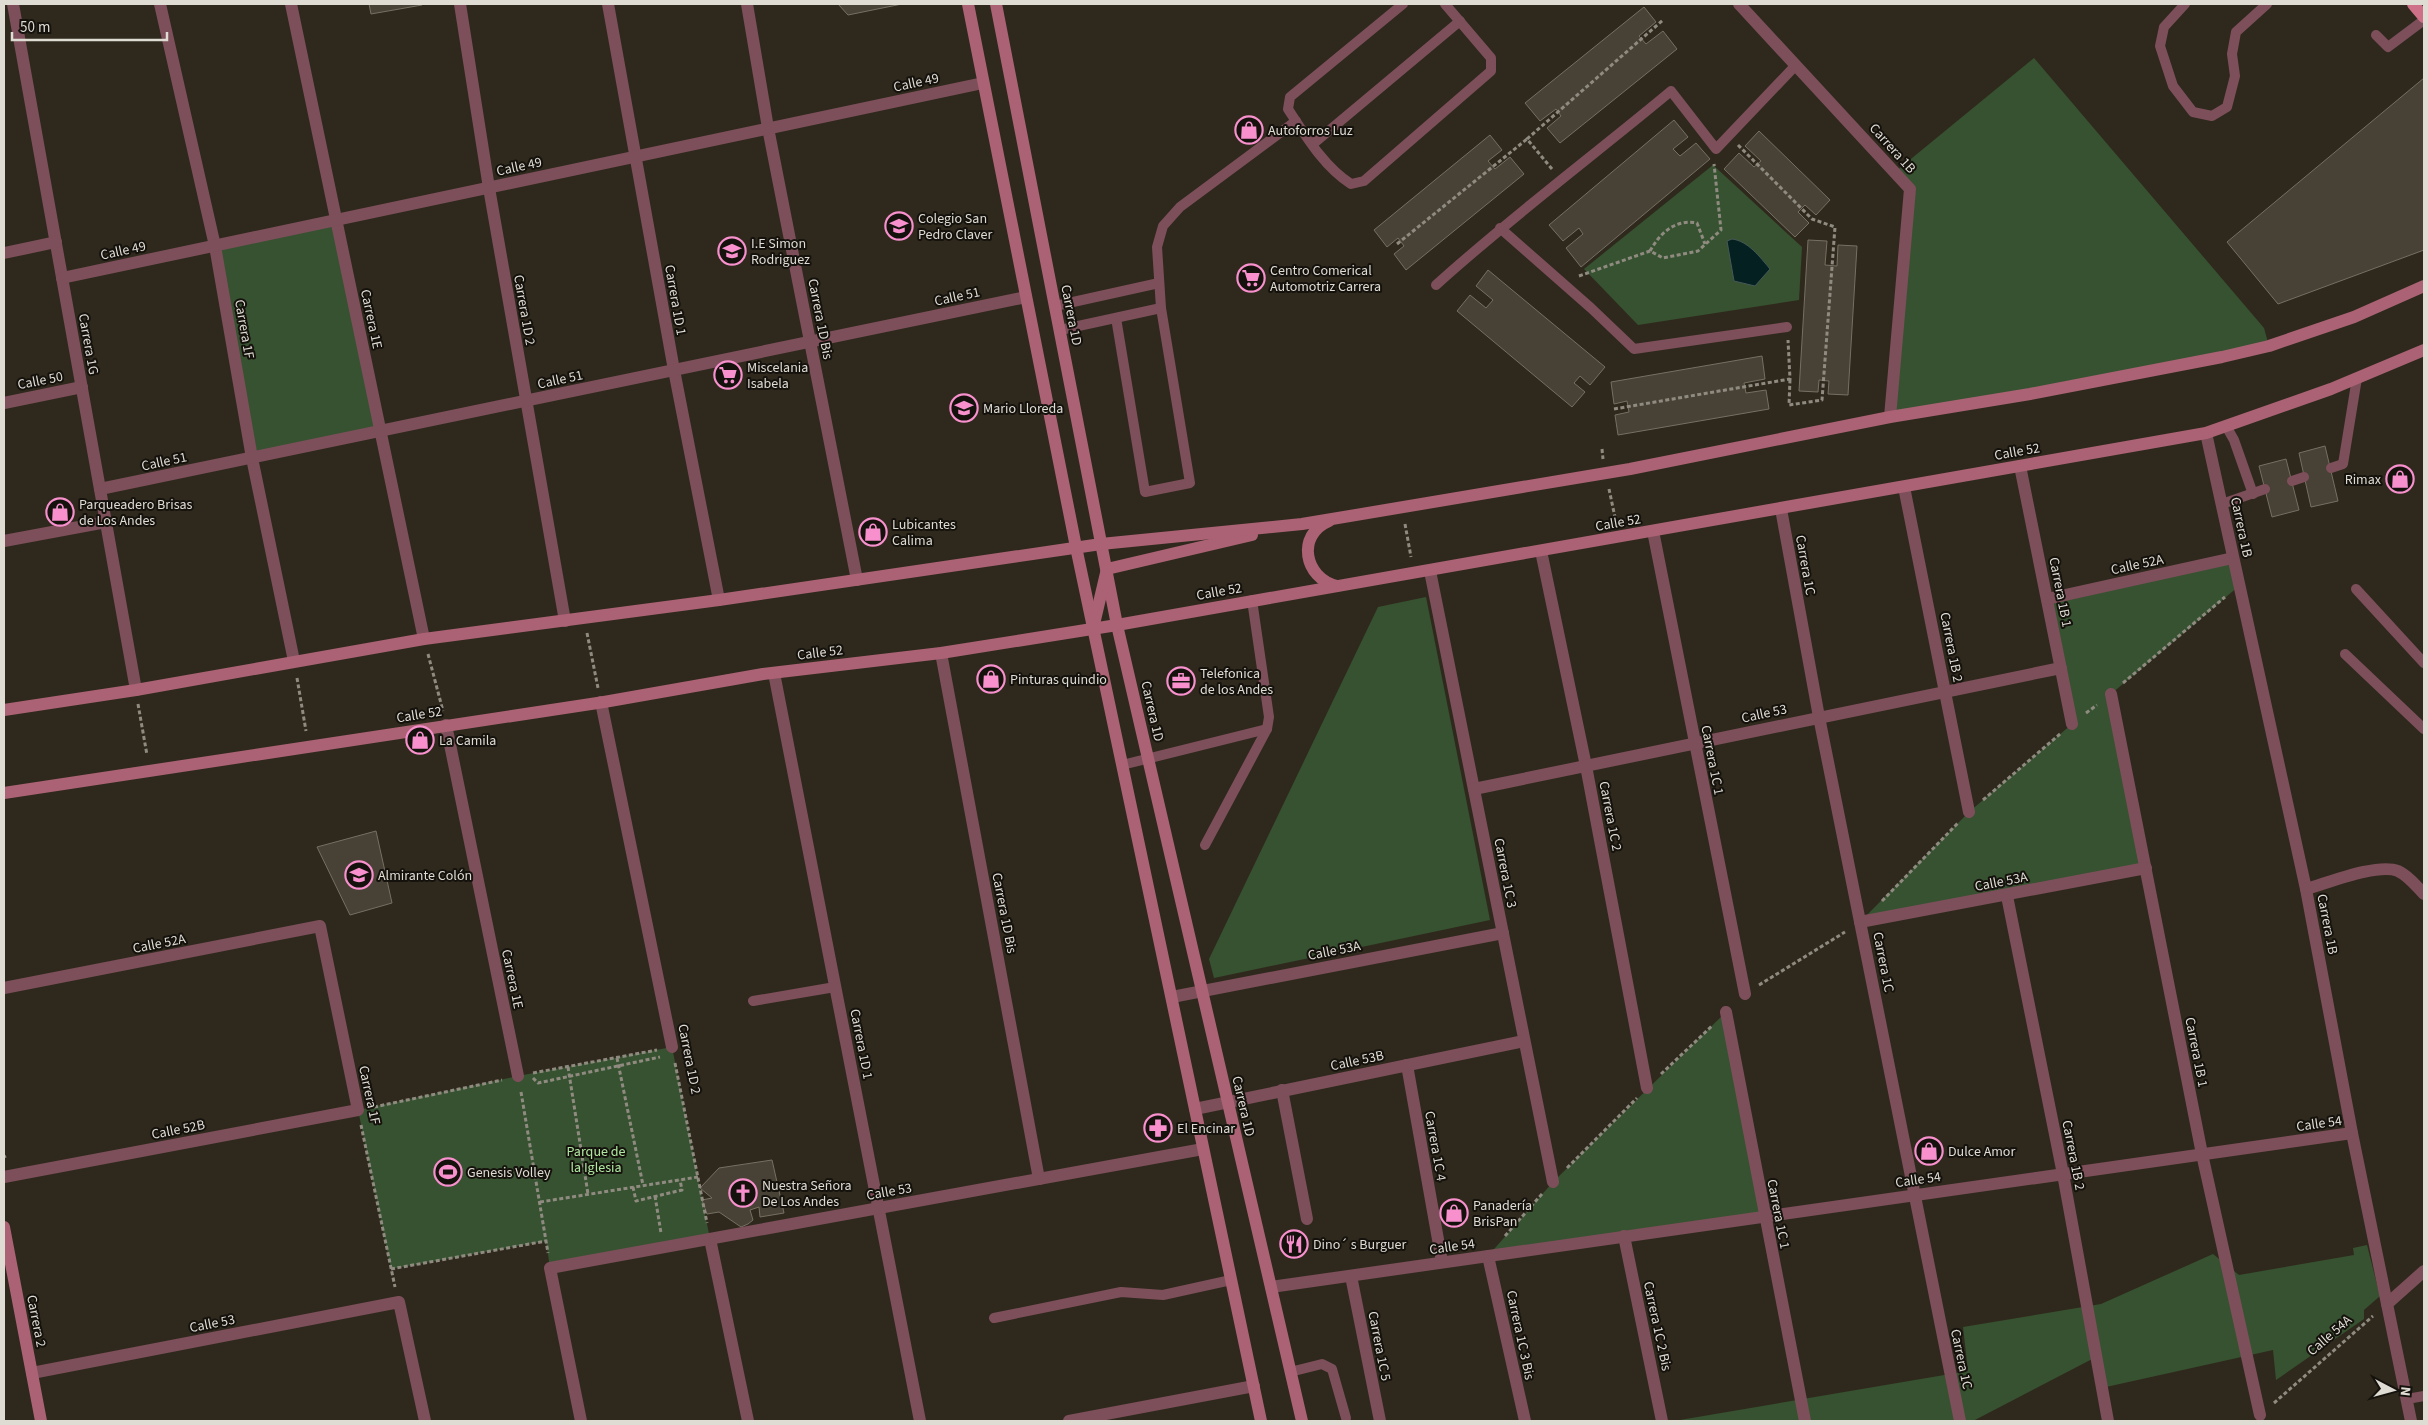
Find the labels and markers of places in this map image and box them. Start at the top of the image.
shop icon: Autoforros Luz [1234,115,1264,145]
place label: Autoforros Luz [1268,121,1353,141]
place label: Colegio San Pedro Claver [918,209,992,245]
school or university icon: Colegio San Pedro Claver [884,211,914,241]
place label: I.E Simon Rodriguez [751,234,810,270]
school or university icon: I.E Simon Rodriguez [717,236,747,266]
place label: Centro Comerical Automotriz Carrera [1270,261,1381,297]
supermarket icon: Centro Comerical Automotriz Carrera [1236,263,1266,293]
place label: Miscelania Isabela [747,358,808,394]
supermarket icon: Miscelania Isabela [713,360,743,390]
school or university icon: Mario Lloreda [949,393,979,423]
place label: Mario Lloreda [983,399,1063,419]
shop icon: Rimax [2385,464,2415,494]
place label: Rimax [2345,470,2382,490]
place label: Parqueadero Brisas de Los Andes [79,495,193,531]
shop icon: Parqueadero Brisas de Los Andes [45,497,75,527]
place label: Lubicantes Calima [892,515,956,551]
shop icon: Lubicantes Calima [858,517,888,547]
shop icon: Pinturas quindio [976,664,1006,694]
place label: Telefonica de los Andes [1200,664,1273,700]
office icon: Telefonica de los Andes [1166,666,1196,696]
place label: Pinturas quindio [1010,670,1107,690]
shop icon: La Camila [405,725,435,755]
place label: La Camila [439,731,496,751]
school or university icon: Almirante Colón [344,860,374,890]
place label: Almirante Colón [378,866,472,886]
pharmacy icon: El Encinar [1143,1113,1173,1143]
place label: El Encinar [1177,1119,1235,1139]
shop icon: Dulce Amor [1914,1136,1944,1166]
place label: Dulce Amor [1948,1142,2015,1162]
sports icon: Genesis Volley [433,1157,463,1187]
place label: Genesis Volley [467,1163,551,1183]
place label: Nuestra Señora De Los Andes [762,1176,852,1212]
church icon: Nuestra Señora De Los Andes [728,1178,758,1208]
place label: Panadería BrisPan [1473,1196,1532,1232]
shop icon: Panadería BrisPan [1439,1198,1469,1228]
restaurant icon: Dino´ s Burguer [1279,1229,1309,1259]
place label: Dino´ s Burguer [1313,1235,1407,1255]

